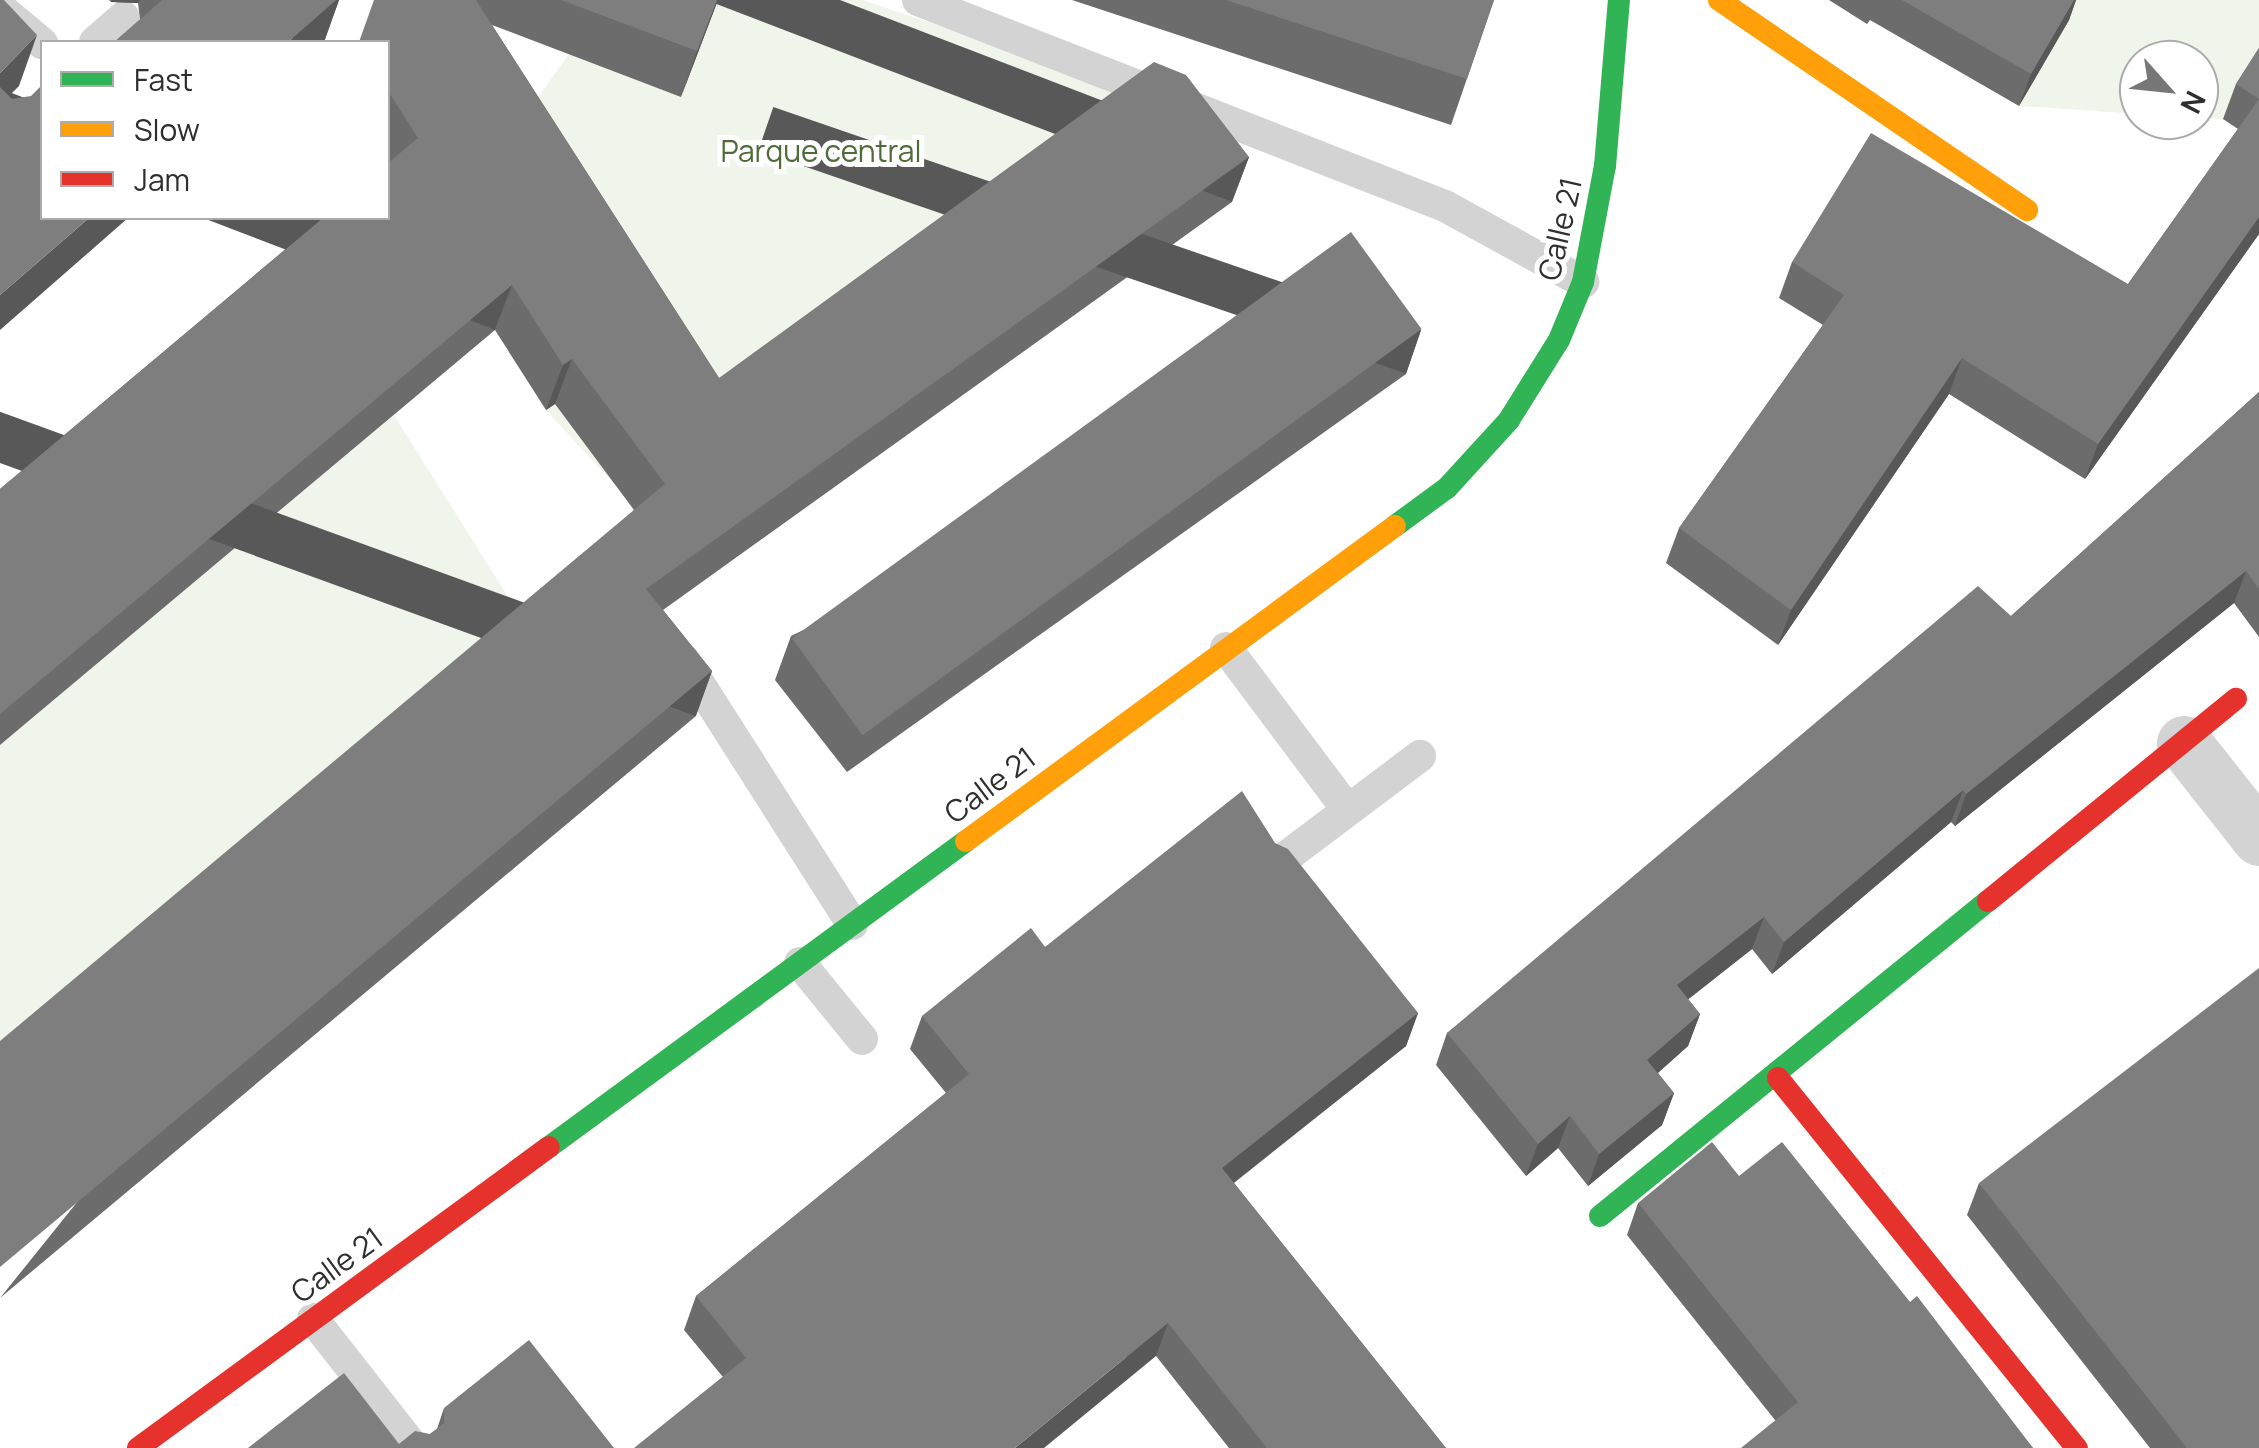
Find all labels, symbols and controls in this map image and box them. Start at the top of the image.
legend [40,40,390,220]
north arrow [2119,40,2219,140]
text: Fast [134,59,193,100]
text: N [2172,85,2215,120]
text: Slow [134,109,200,150]
park label: Parque central [721,133,921,169]
text: Jam [134,159,190,200]
street label: Calle 21 [1531,174,1589,284]
street label: Calle 21 [937,739,1043,831]
street label: Calle 21 [284,1220,390,1310]

